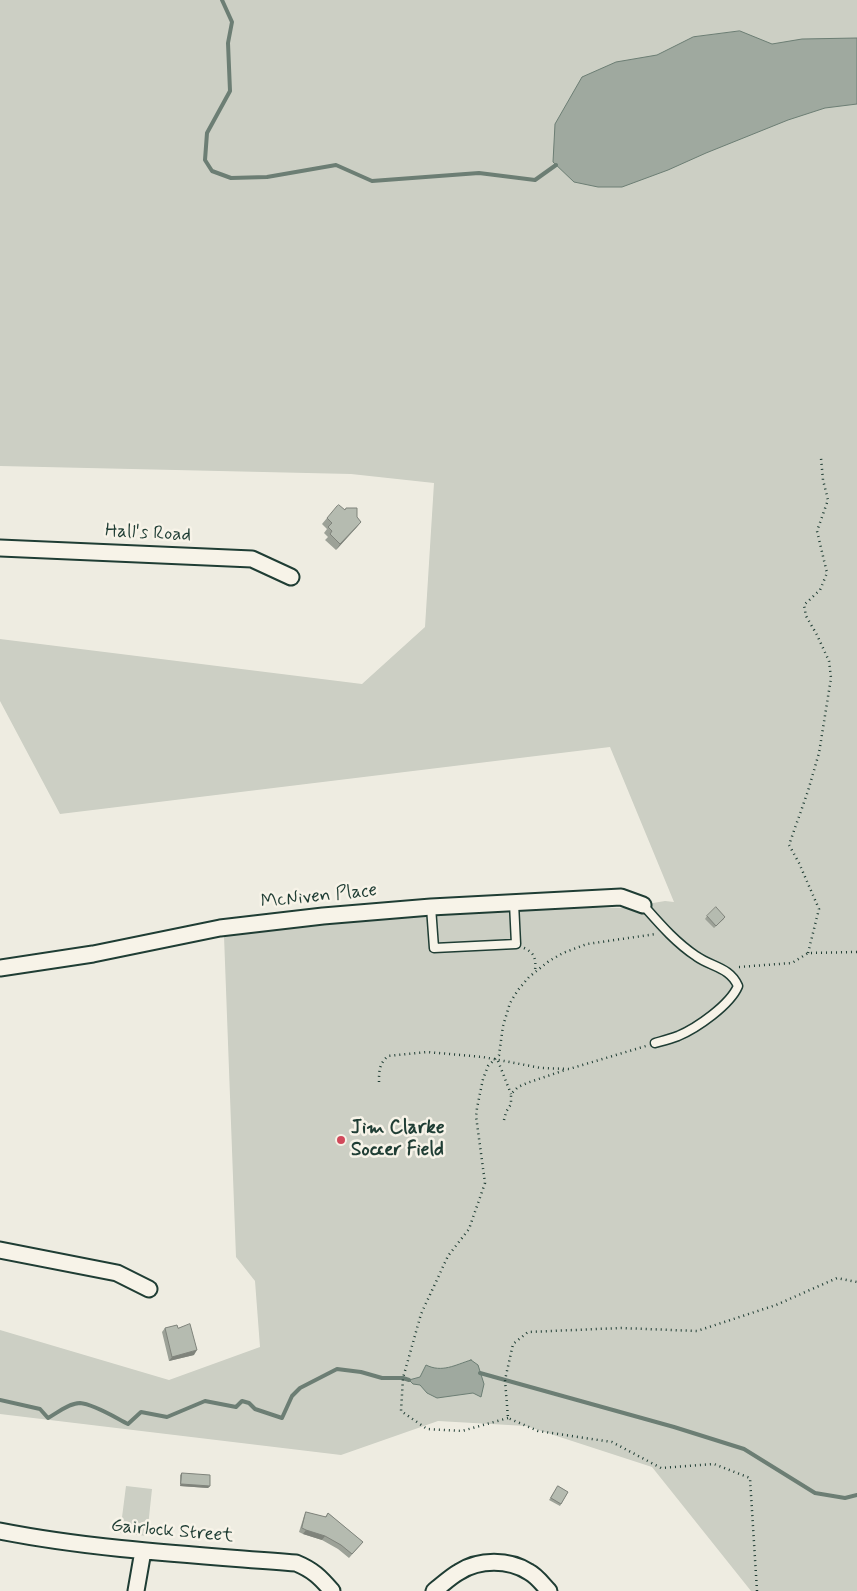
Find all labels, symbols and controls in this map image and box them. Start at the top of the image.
street label: Hall's Road [104,520,192,548]
street label: McNiven Place [260,880,378,914]
place label: Jim Clarke Soccer Field [351,1118,445,1162]
marker: Jim Clarke Soccer Field [335,1134,347,1146]
street label: Gairlock Street [110,1515,234,1549]

